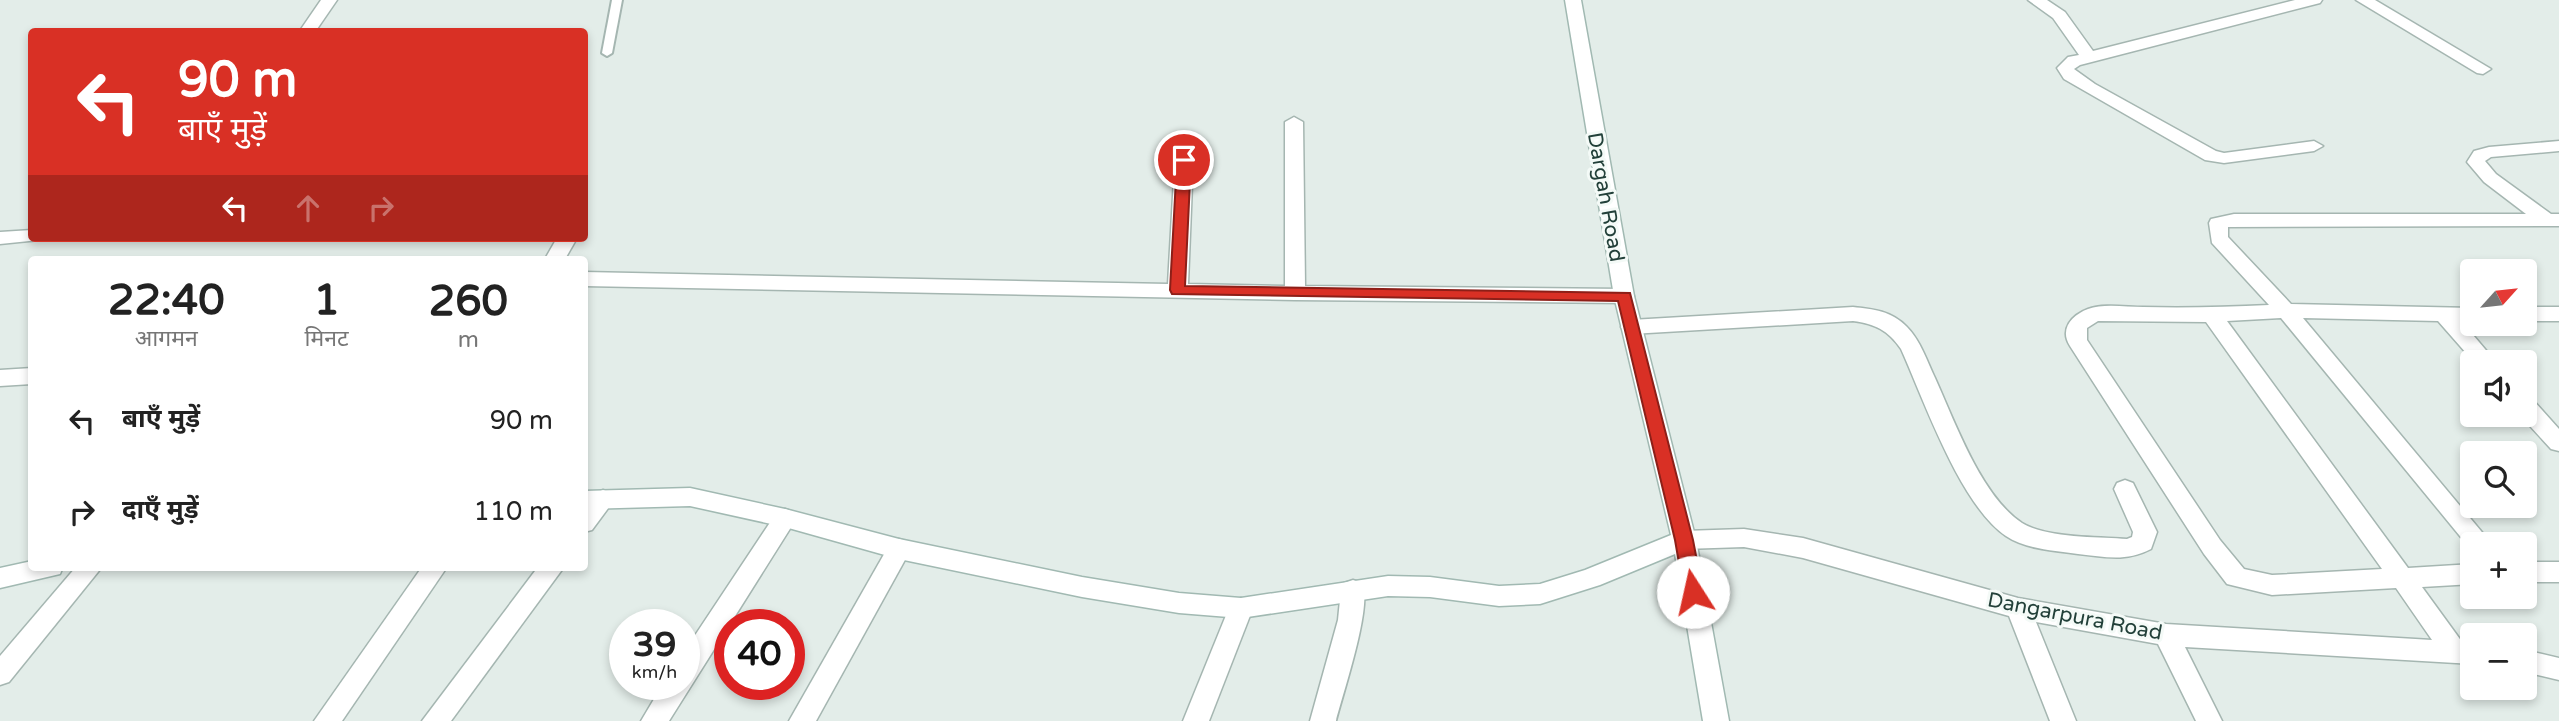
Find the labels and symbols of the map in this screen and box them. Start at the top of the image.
pin [1154,130,1214,190]
street label: Dargah Road [1582,130,1629,264]
north arrow [2460,259,2538,336]
position arrow [1656,555,1730,629]
street label: Dangarpura Road [1985,587,2164,646]
speed limit sign: 40 [714,609,805,700]

